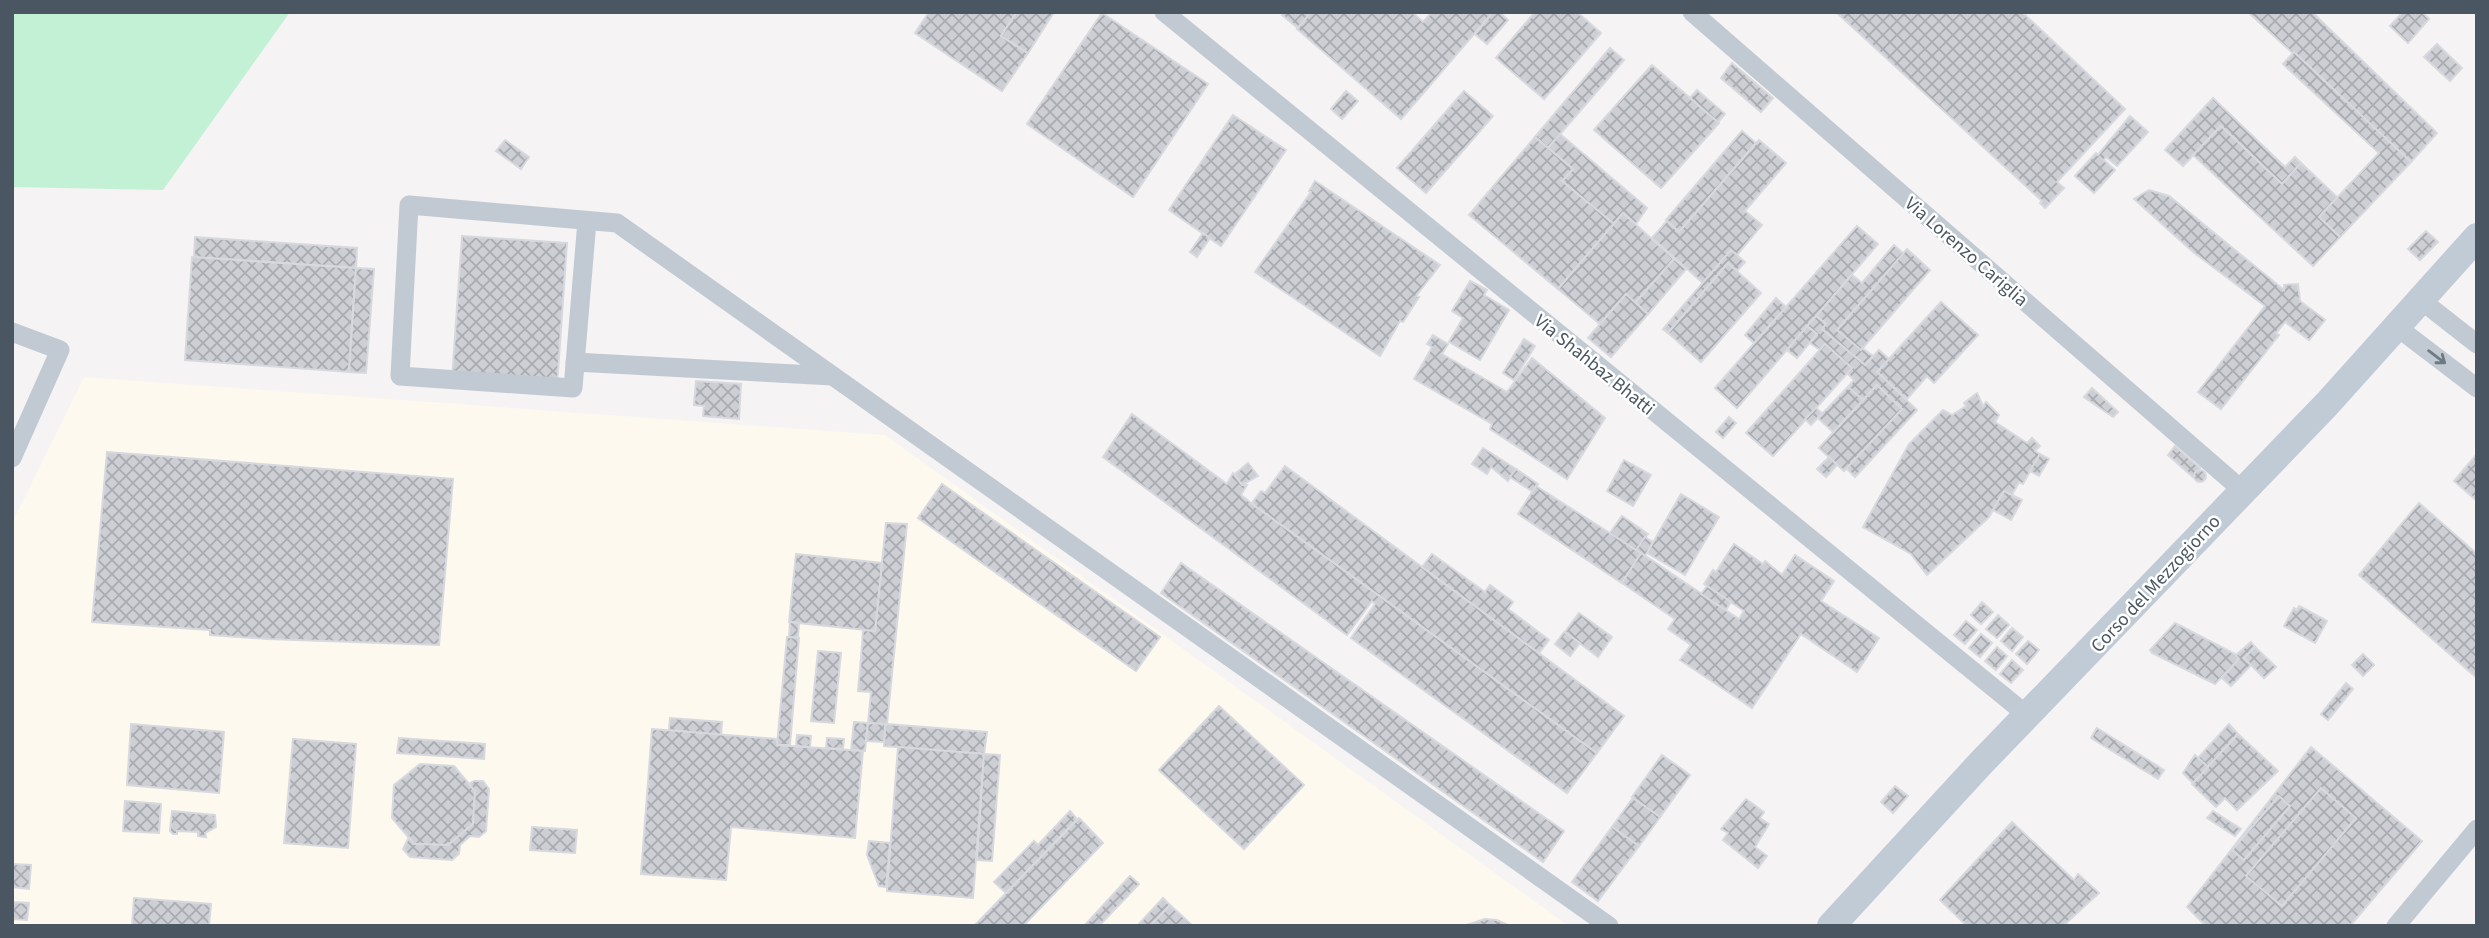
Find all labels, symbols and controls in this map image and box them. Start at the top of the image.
street label: Via Lorenzo Cariglia [1898,191,2034,313]
street label: Via Shahbaz Bhatti [1528,308,1660,422]
one-way arrow [2427,350,2446,365]
street label: Corso del Mezzogiorno [2085,509,2227,659]

